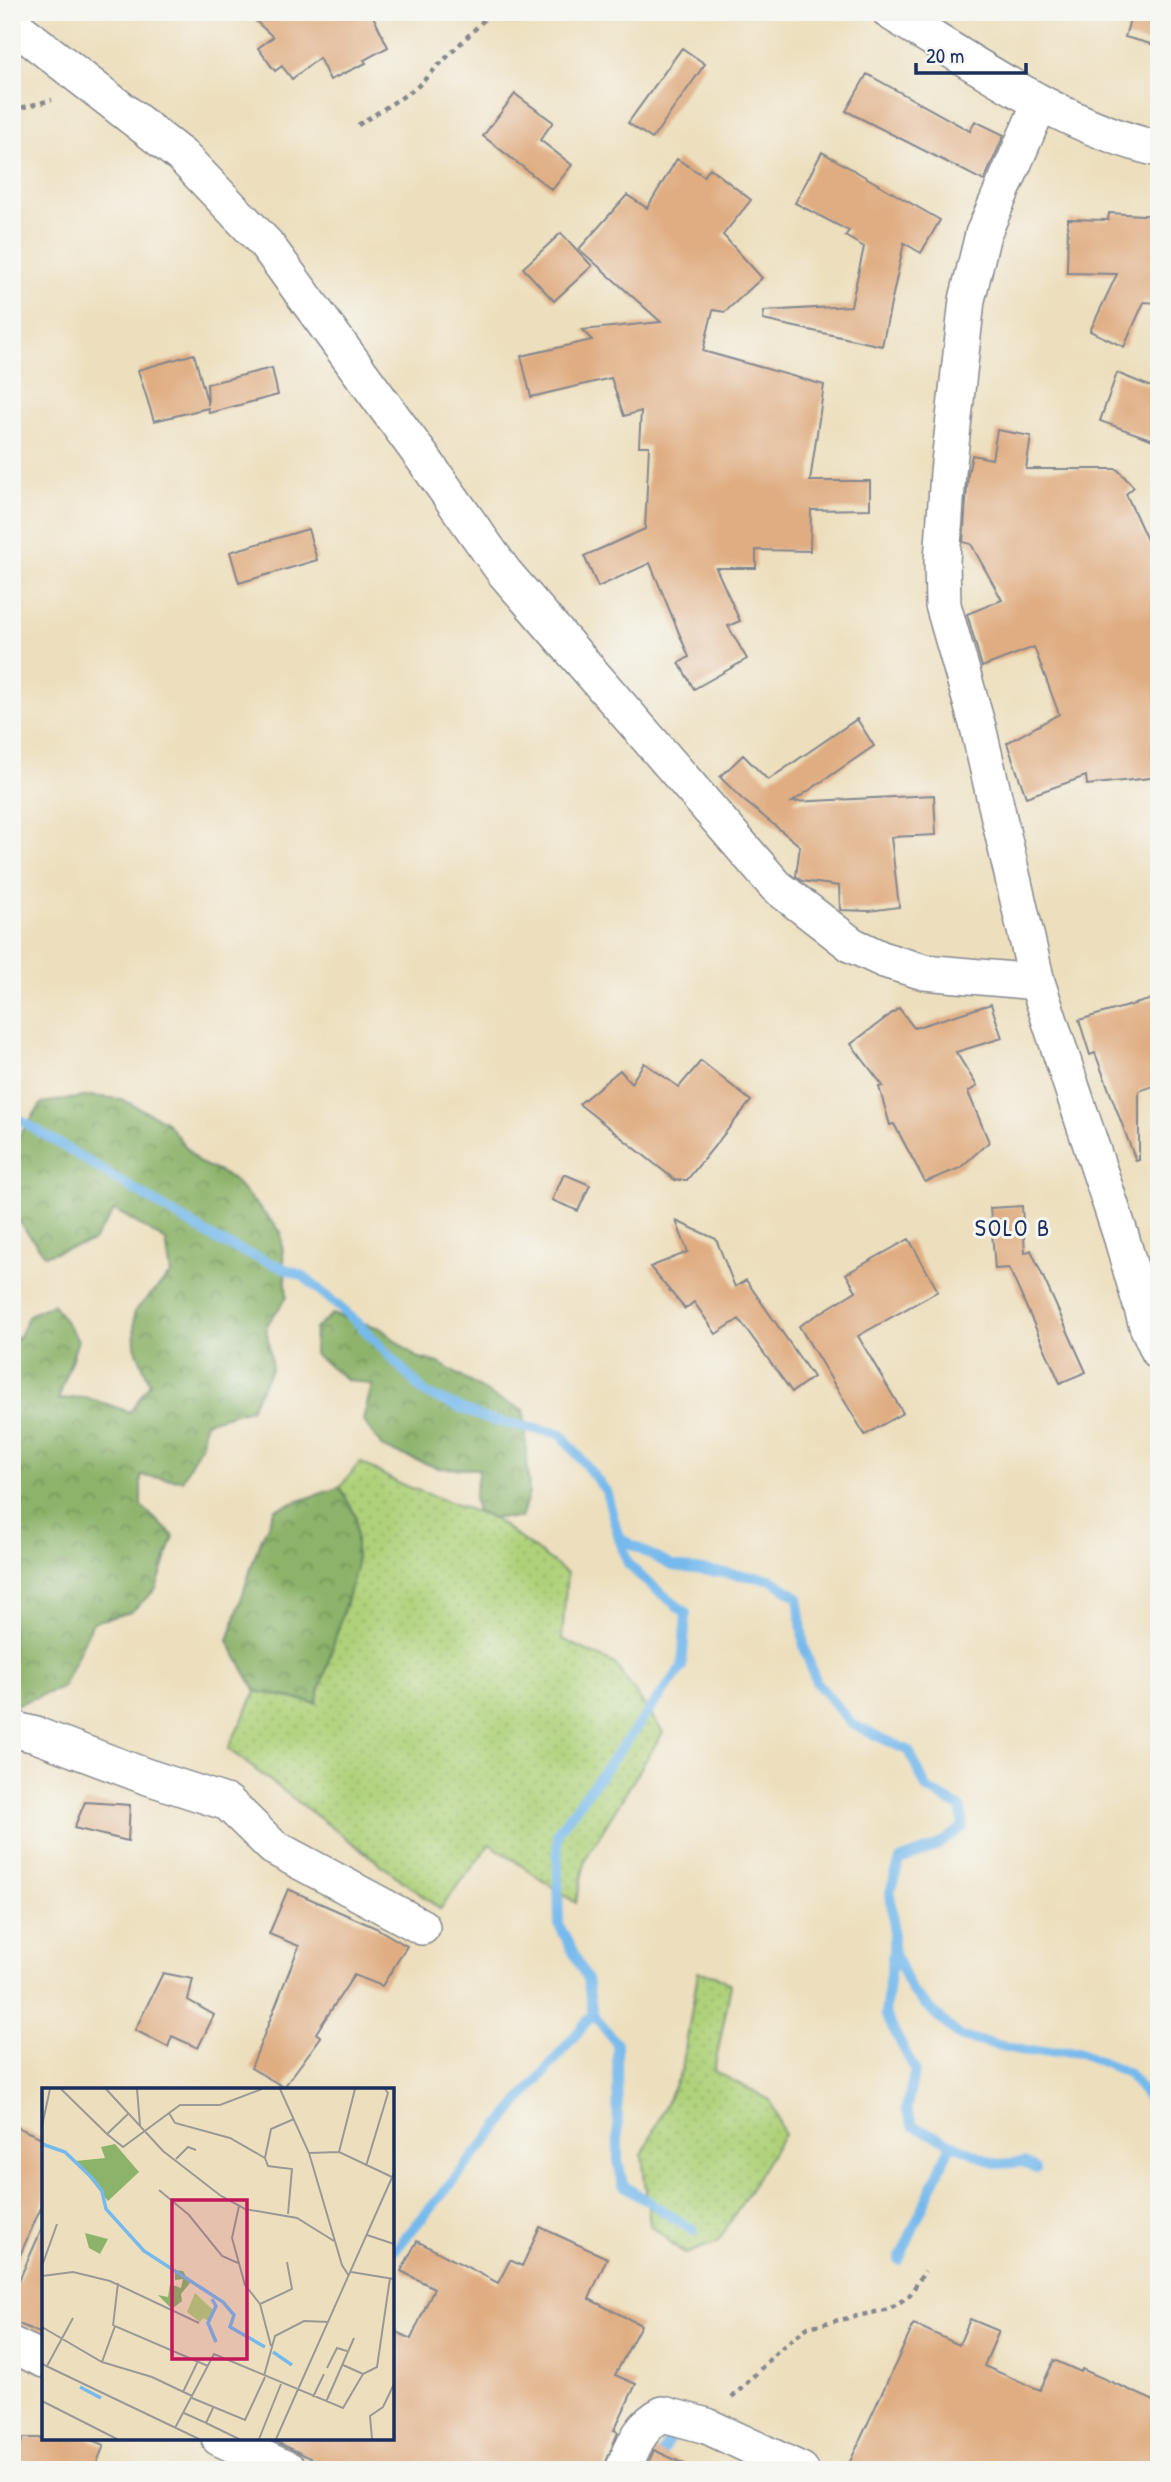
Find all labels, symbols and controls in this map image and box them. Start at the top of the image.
scale bar [916,32,1026,76]
text: 20 m [926,41,964,70]
district label: SOLO B [975,1211,1051,1243]
inset map [42,2088,394,2440]

